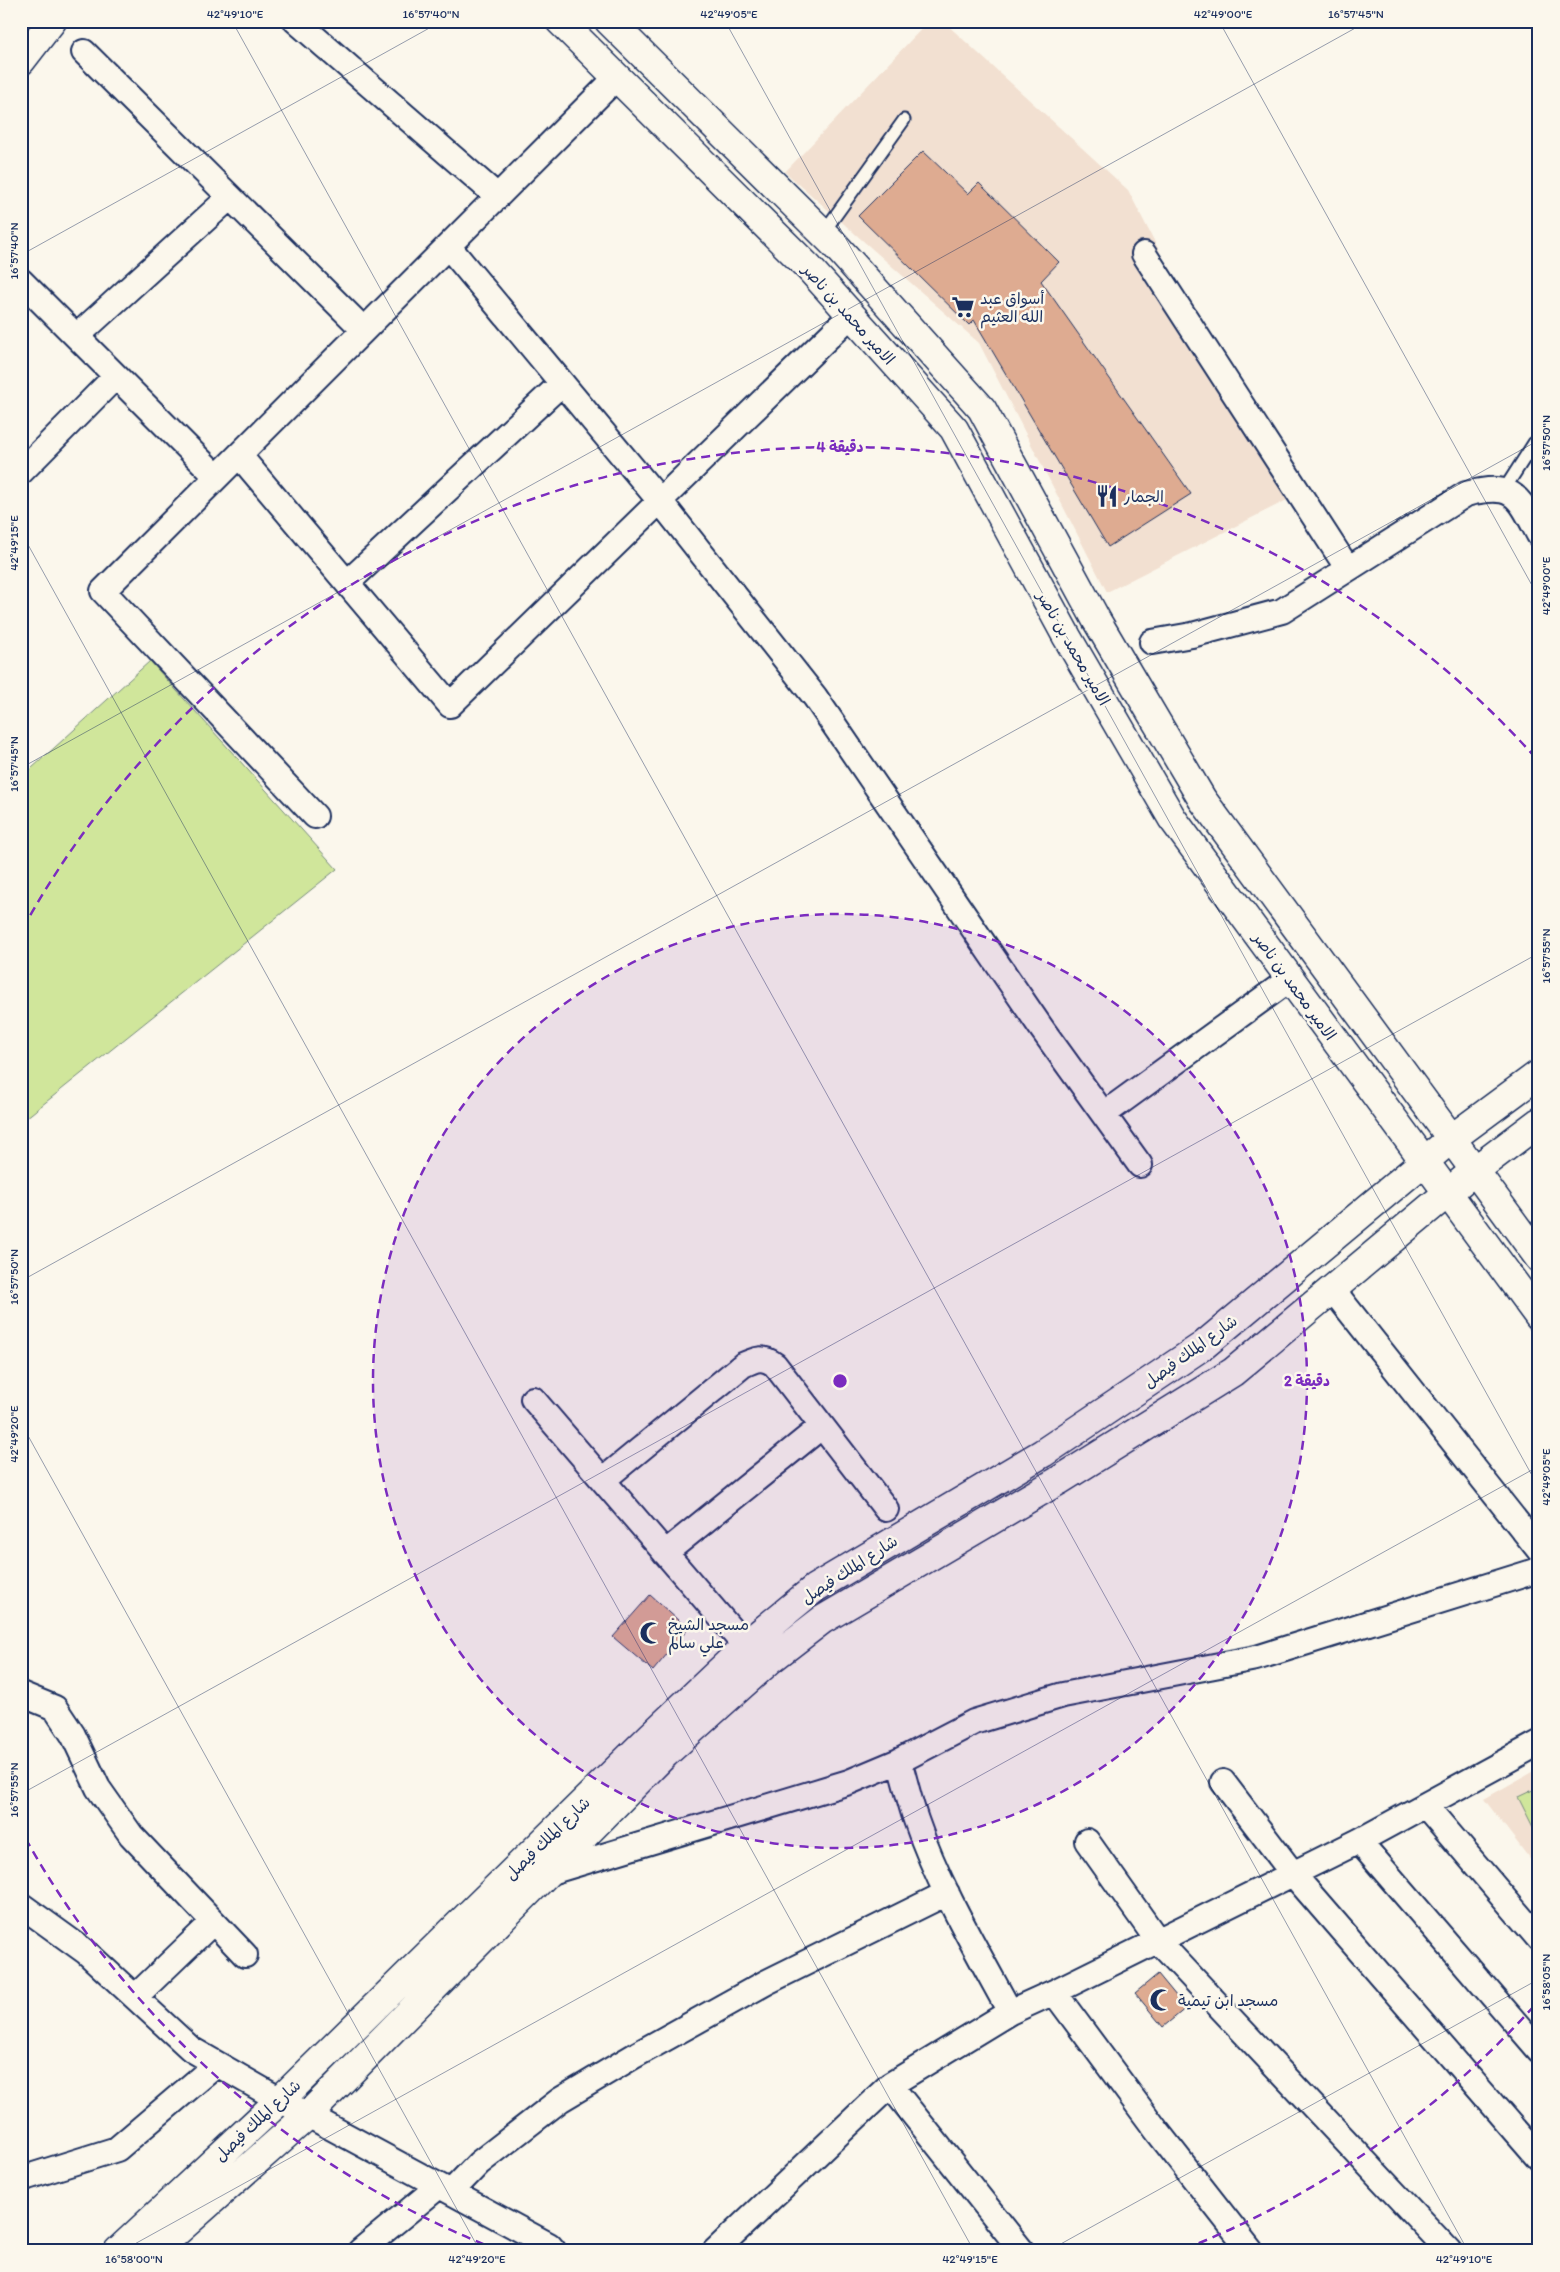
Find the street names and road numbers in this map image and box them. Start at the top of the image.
street label: الامير محمد بن ناصر [797,259,899,369]
street label: الامير محمد بن ناصر [1032,586,1114,709]
street label: الامير محمد بن ناصر [1248,927,1340,1044]
street label: شارع الملك فيصل [1140,1311,1242,1393]
street label: شارع الملك فيصل [798,1531,902,1609]
street label: شارع الملك فيصل [501,1793,595,1885]
street label: شارع الملك فيصل [210,2076,306,2167]

